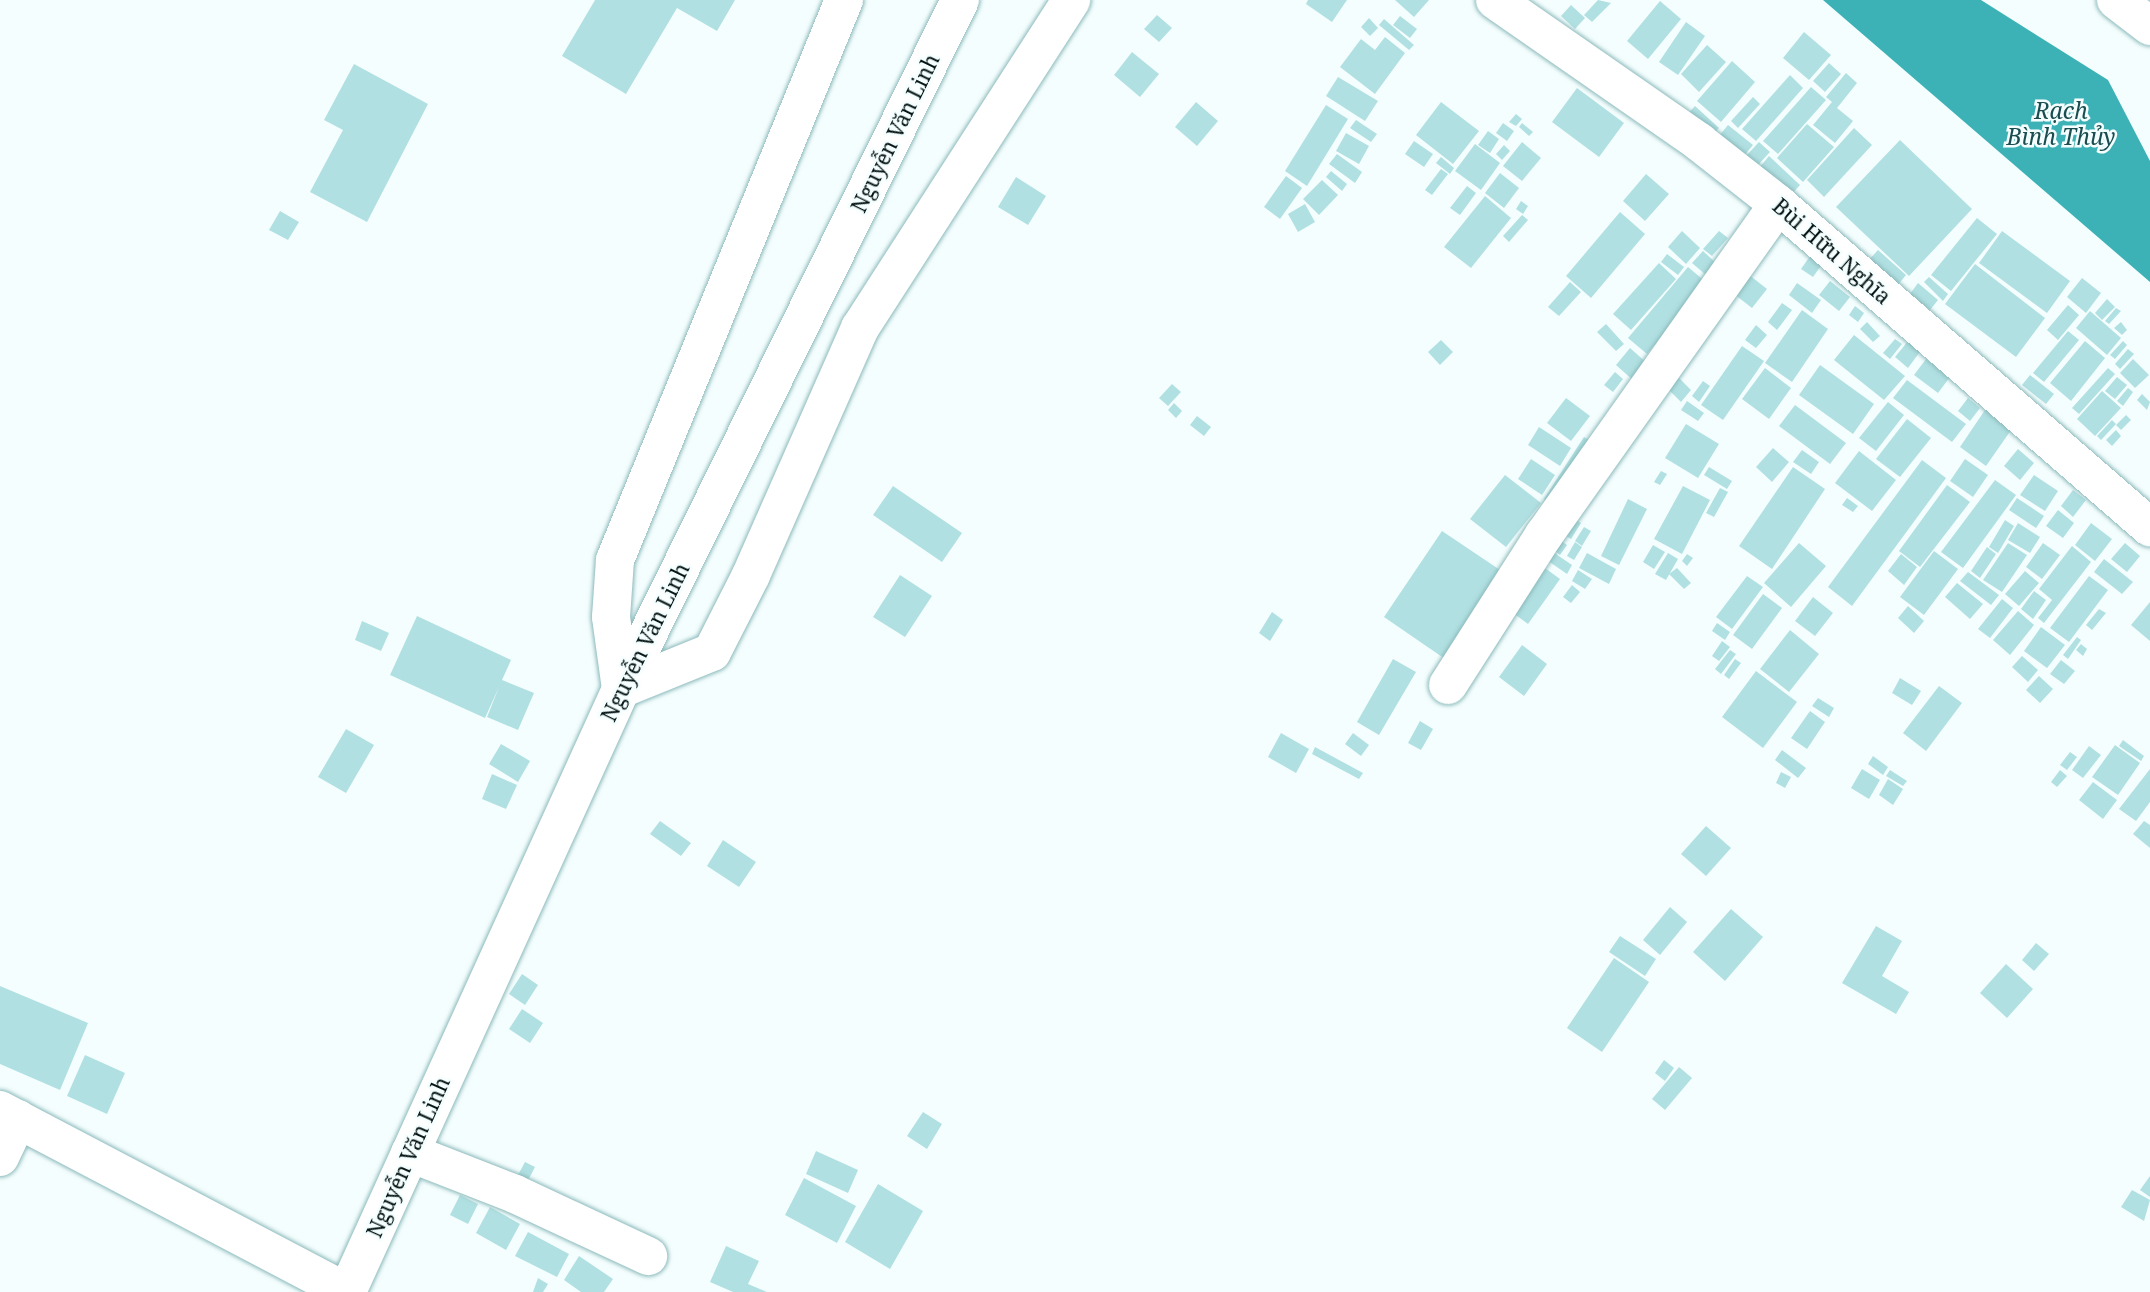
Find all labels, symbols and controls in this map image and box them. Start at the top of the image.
street label: Nguyễn Văn Linh [846,50,944,216]
water label: Rạch Bình Thủy [2007,96,2115,150]
street label: Bùi Hữu Nghĩa [1768,193,1896,309]
street label: Nguyễn Văn Linh [596,559,694,725]
street label: Nguyễn Văn Linh [361,1073,455,1241]

